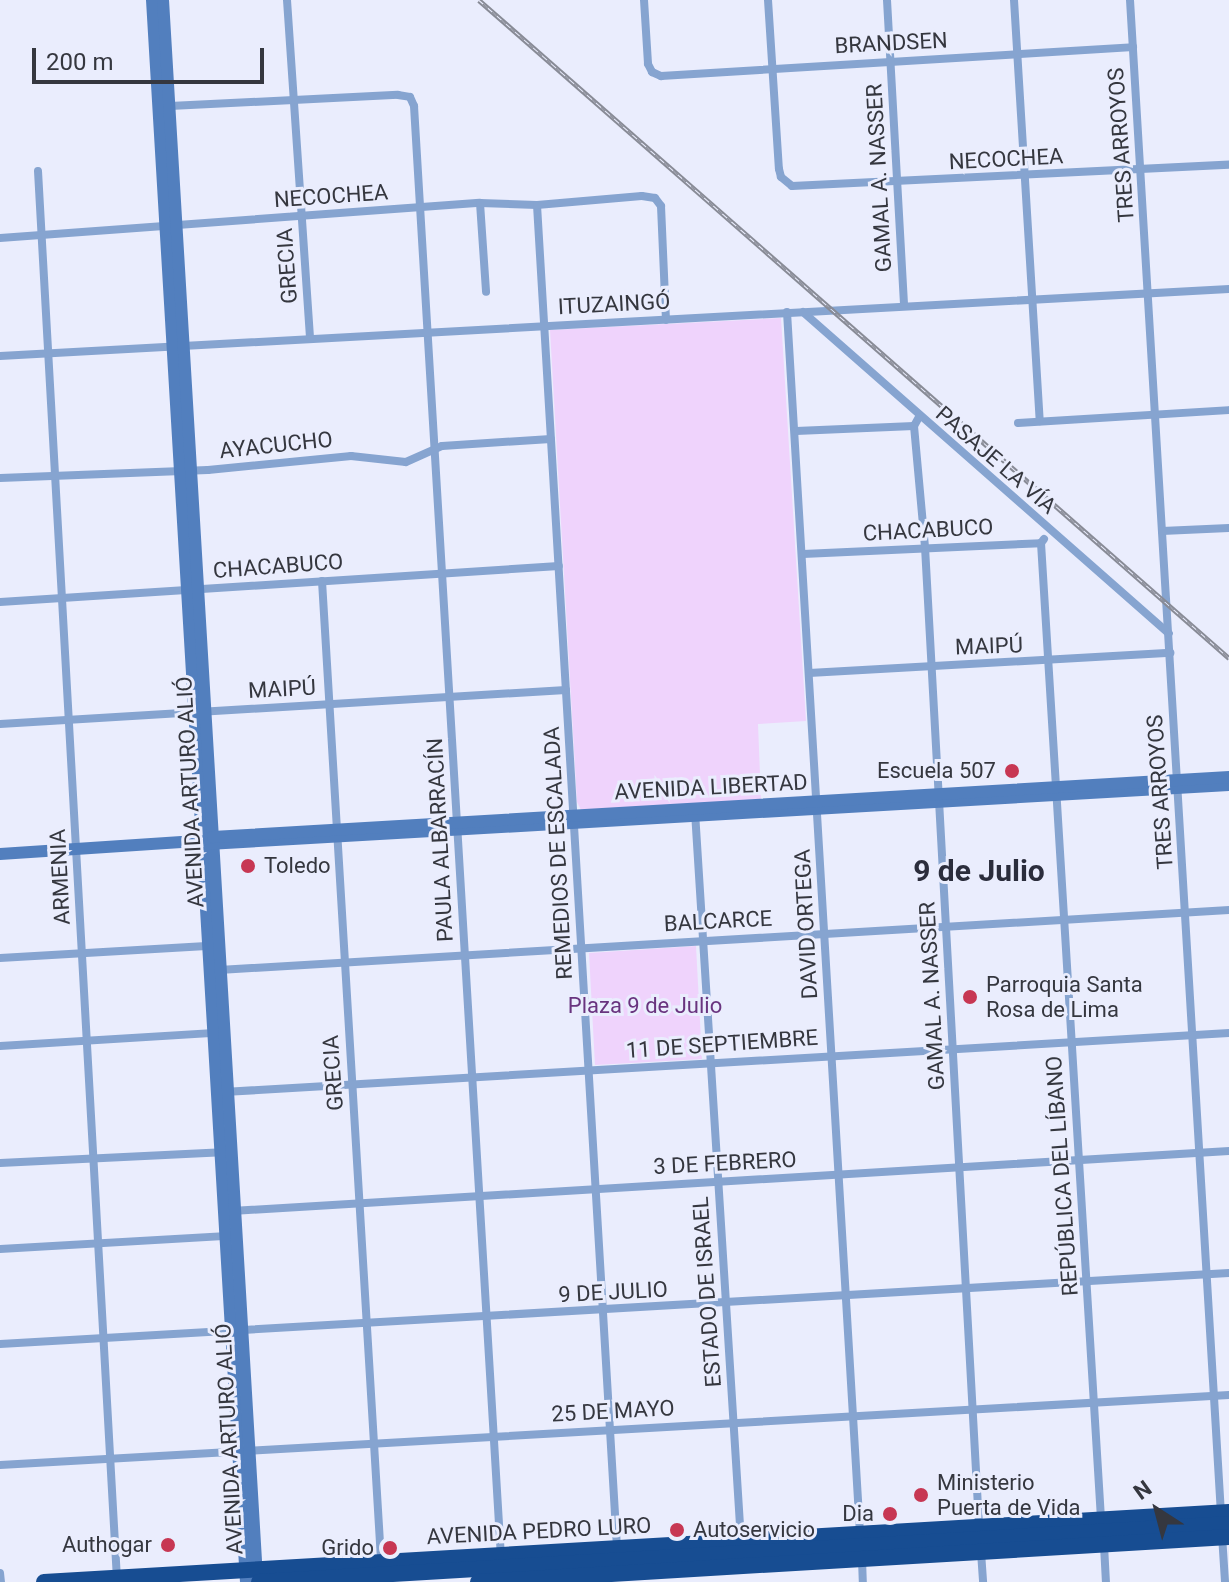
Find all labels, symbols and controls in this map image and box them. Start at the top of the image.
street label: BRANDSEN [834,27,948,59]
scale bar [36,32,268,82]
text: 200 m [46,48,113,76]
street label: TRES ARROYOS [1102,67,1140,223]
street label: GAMAL A. NASSER [861,83,897,273]
street label: NECOCHEA [948,143,1064,175]
street label: NECOCHEA [273,179,389,213]
street label: GRECIA [271,227,303,305]
street label: ITUZAINGÓ [557,288,671,320]
street label: PASAJE LA VÍA [930,401,1062,519]
street label: AYACUCHO [218,426,334,464]
street label: CHACABUCO [862,513,994,547]
street label: CHACABUCO [212,548,344,584]
street label: MAIPÚ [955,632,1023,660]
street label: MAIPÚ [247,674,317,704]
street label: AVENIDA ARTURO ALIÓ [171,676,209,908]
street label: TRES ARROYOS [1141,714,1179,870]
street label: REMEDIOS DE ESCALADA [538,726,578,980]
street label: PAULA ALBARRACÍN [421,737,459,943]
place label: Escuela 507 [877,758,996,784]
marker: Escuela 507 [1003,762,1021,780]
street label: AVENIDA LIBERTAD [614,769,808,805]
street label: ARMENIA [44,828,76,926]
street label: DAVID ORTEGA [789,848,823,1000]
place label: Toledo [264,853,331,879]
district label: 9 de Julio [913,853,1045,889]
marker: Toledo [239,857,257,875]
street label: GAMAL A. NASSER [914,901,950,1091]
street label: BALCARCE [663,905,773,937]
place label: Parroquia Santa Rosa de Lima [986,971,1143,1022]
marker: Parroquia Santa Rosa de Lima [961,988,979,1006]
park label: Plaza 9 de Julio [568,993,722,1019]
street label: 11 DE SEPTIEMBRE [625,1024,819,1064]
street label: GRECIA [317,1034,349,1112]
street label: REPÚBLICA DEL LÍBANO [1040,1055,1084,1297]
street label: 3 DE FEBRERO [653,1146,797,1180]
street label: ESTADO DE ISRAEL [687,1196,727,1388]
street label: 9 DE JULIO [558,1276,668,1308]
street label: AVENIDA ARTURO ALIÓ [210,1323,248,1555]
street label: 25 DE MAYO [551,1395,675,1427]
place label: Ministerio Puerta de Vida [937,1469,1081,1520]
north arrow [1117,1470,1197,1550]
text: N [1129,1476,1156,1505]
marker: Ministerio Puerta de Vida [912,1486,930,1504]
place label: Dia [842,1501,874,1527]
marker: Dia [881,1505,899,1523]
street label: AVENIDA PEDRO LURO [426,1512,652,1550]
place label: Autoservicio [693,1517,815,1543]
marker: Autoservicio [668,1521,686,1539]
place label: Authogar [62,1532,152,1558]
place label: Grido [321,1535,374,1561]
marker: Authogar [159,1536,177,1554]
marker: Grido [381,1539,399,1557]

